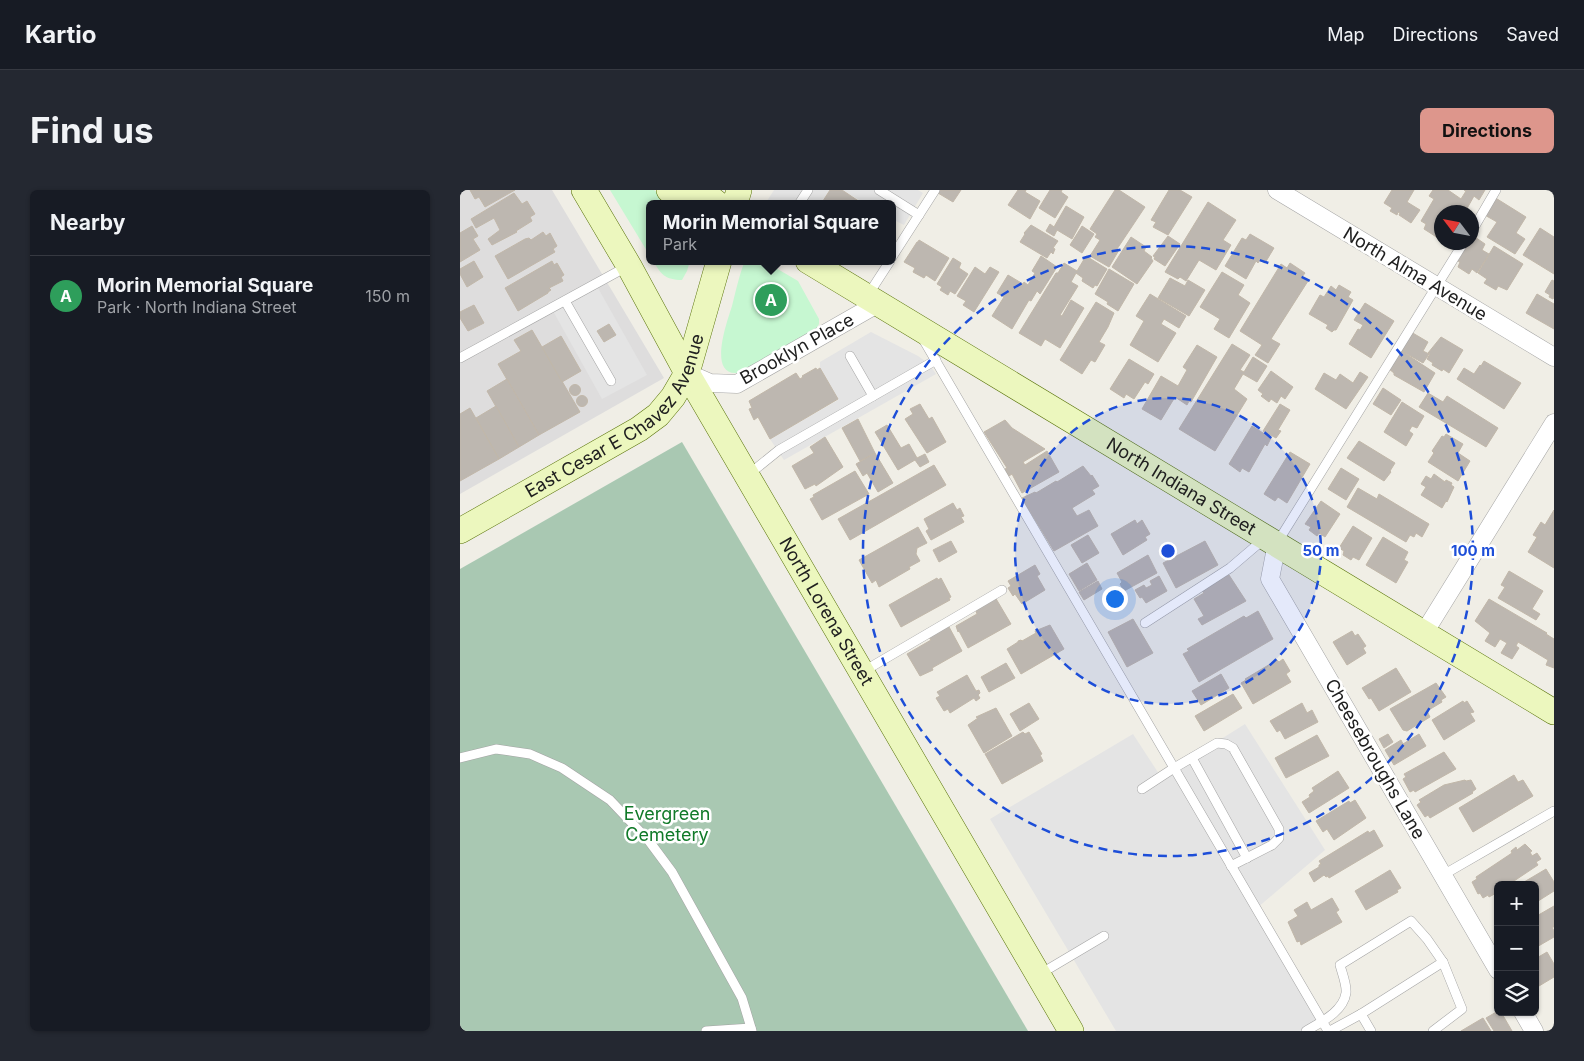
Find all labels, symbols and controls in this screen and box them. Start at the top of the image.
text: Kartio [25,20,96,49]
text: Map [1327,24,1365,45]
text: Directions [1393,24,1478,45]
text: Saved [1506,24,1559,45]
button: Directions [1420,108,1554,153]
text: Find us [30,109,154,151]
popup [646,200,896,265]
north arrow [1434,205,1479,250]
text: Nearby [50,210,125,235]
text: Morin Memorial Square [663,211,879,234]
street label: North Alma Avenue [1340,222,1491,325]
text: Park [663,234,697,254]
text: Morin Memorial Square [97,274,313,297]
pin: A [755,281,787,319]
text: A [60,286,72,306]
text: 150 m [365,286,410,306]
text: Park · North Indiana Street [97,297,296,317]
street label: Brooklyn Place [736,309,857,388]
street label: East Cesar E Chavez Avenue [521,331,708,502]
street label: North Indiana Street [1103,433,1260,539]
street label: North Lorena Street [775,533,878,689]
text: 50 m [1303,541,1339,560]
text: 100 m [1451,541,1495,560]
centre of rings [1159,542,1177,560]
your location [1102,586,1128,612]
street label: Cheesebroughs Lane [1321,675,1430,843]
park label: Evergreen Cemetery [624,803,710,845]
map controls [1494,881,1539,1016]
button: + [1494,881,1539,926]
button: − [1494,926,1539,971]
button: layers [1494,971,1539,1016]

